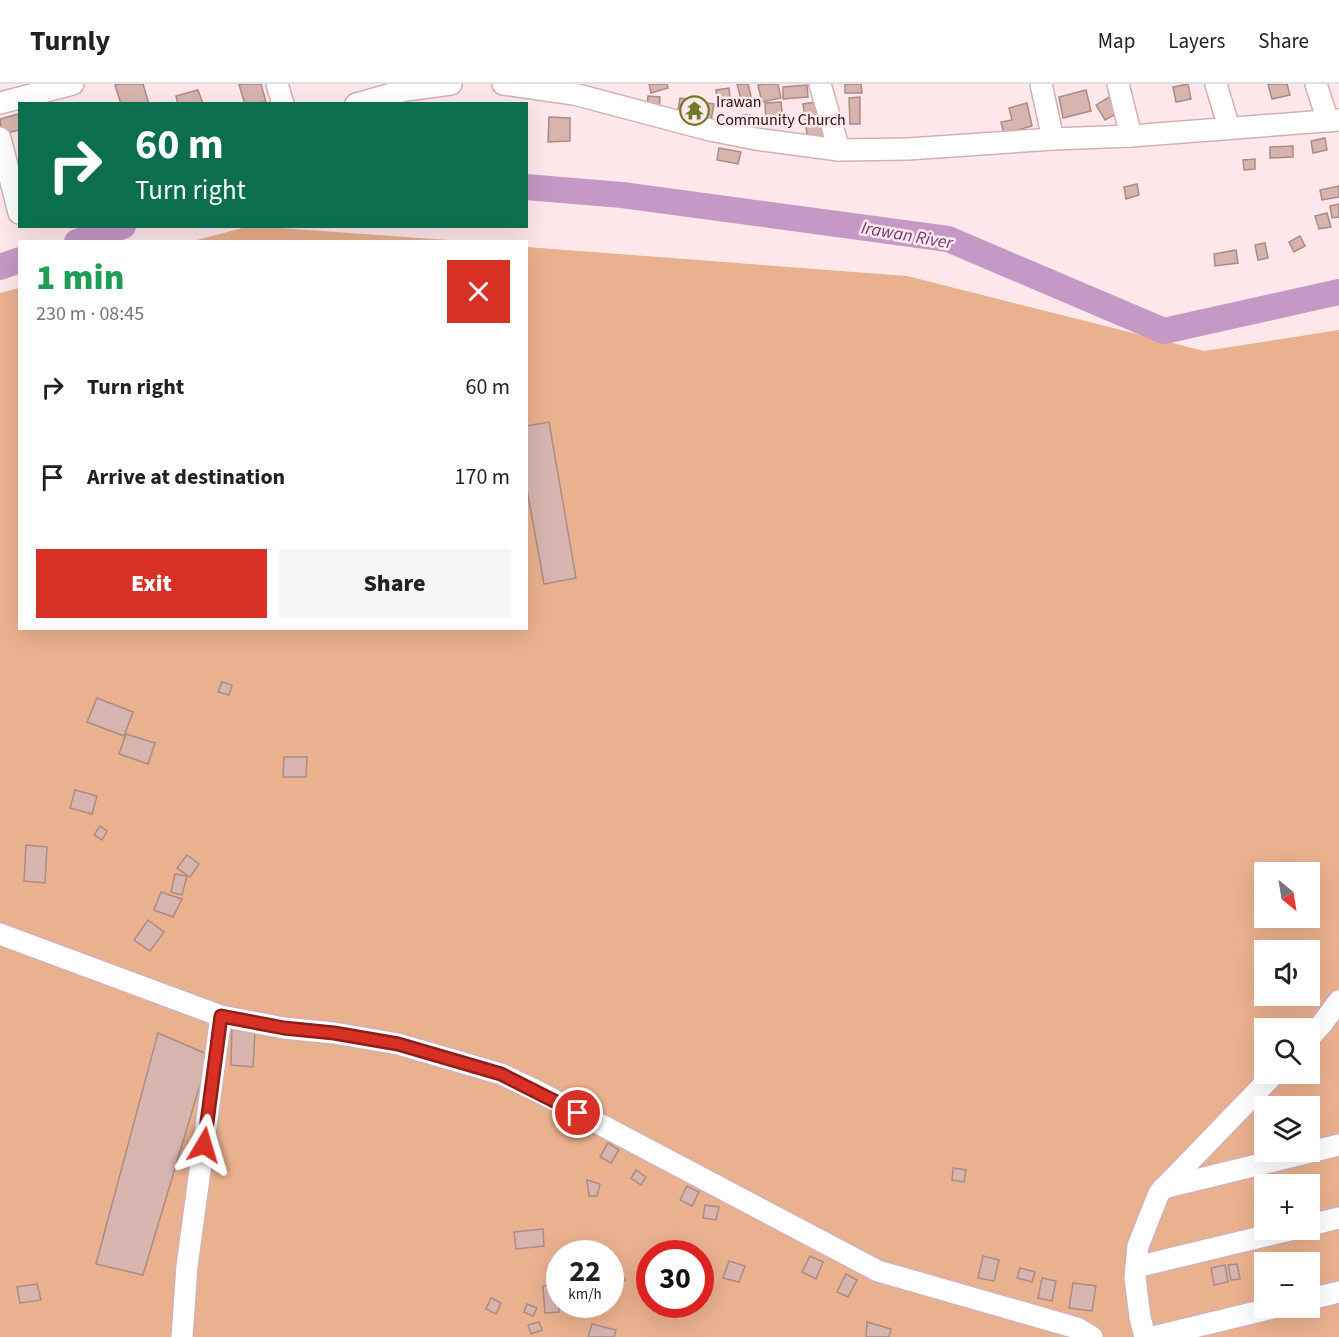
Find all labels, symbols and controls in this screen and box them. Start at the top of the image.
text: Turnly [30,21,110,61]
text: Map [1098,26,1135,56]
text: Layers [1168,26,1225,56]
text: Share [1258,26,1309,56]
place label: Irawan Community Church [716,91,846,131]
temple icon: Irawan Community Church [679,94,711,126]
text: 60 m [135,115,224,175]
icon: right [36,126,114,204]
text: Turn right [135,171,246,210]
water label: Irawan River [859,215,955,256]
text: 1 min [36,252,124,303]
button: close [447,260,510,323]
text: 230 m · 08:45 [36,300,144,328]
icon: right [36,371,69,404]
text: Turn right [87,371,184,403]
text: 60 m [465,371,510,403]
icon: arrive [36,461,69,494]
text: Arrive at destination [87,461,285,493]
text: 170 m [455,461,510,493]
button: Exit [36,549,267,618]
button: Share [279,549,510,618]
north arrow [1254,862,1320,928]
map controls [1254,862,1320,1318]
button: sound [1254,940,1320,1006]
button: search [1254,1018,1320,1084]
pin [552,1087,603,1138]
icon: arrive [561,1096,594,1129]
button: layers [1254,1096,1320,1162]
position arrow [172,1113,236,1177]
button: + [1254,1174,1320,1240]
speed limit sign: 30 [636,1240,714,1318]
text: 22 [569,1250,601,1293]
button: − [1254,1252,1320,1318]
text: km/h [568,1284,602,1305]

